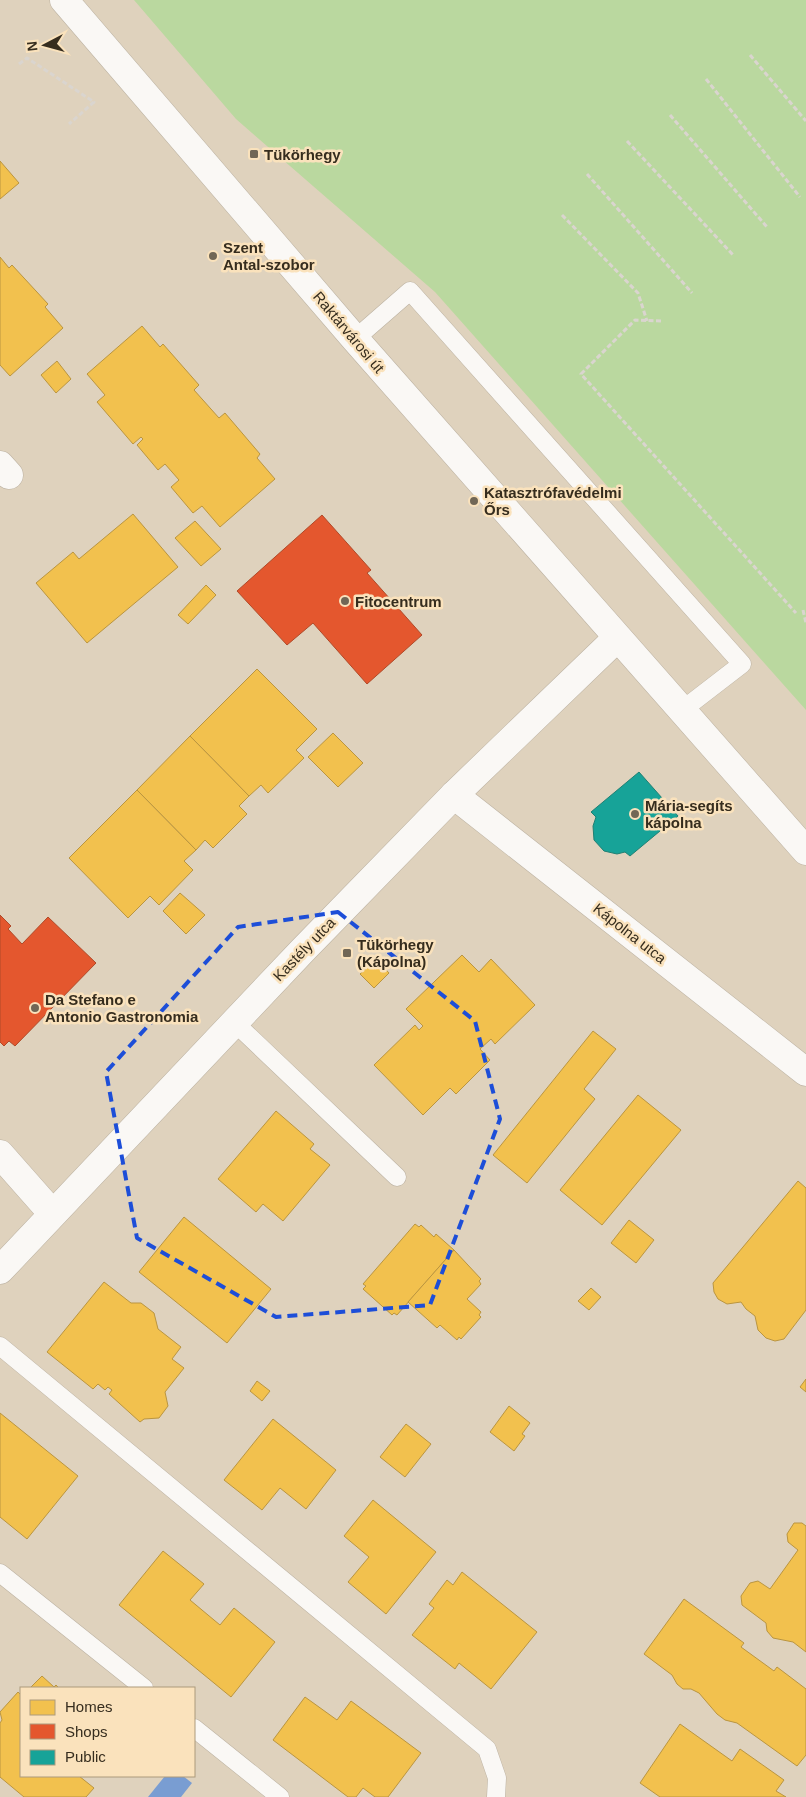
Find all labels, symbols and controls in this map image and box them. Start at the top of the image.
north arrow [20,20,70,70]
text: N [24,40,41,52]
place label: Tükörhegy [264,146,341,163]
marker: Tükörhegy [248,148,260,160]
place label: Szent Antal-szobor [223,239,315,273]
marker: Szent Antal-szobor [207,250,219,262]
street label: Raktárvárosi út [310,288,388,377]
place label: Katasztrófavédelmi Őrs [484,484,622,518]
marker: Katasztrófavédelmi Őrs [468,495,480,507]
place label: Fitocentrum [355,593,442,610]
marker: Fitocentrum [339,595,351,607]
place label: Mária-segíts kápolna [645,797,733,831]
marker: Mária-segíts kápolna [629,808,641,820]
street label: Kápolna utca [590,899,670,967]
street label: Kastély utca [270,913,339,984]
place label: Tükörhegy (Kápolna) [357,936,434,970]
marker: Tükörhegy (Kápolna) [341,947,353,959]
place label: Da Stefano e Antonio Gastronomia [45,991,199,1025]
marker: Da Stefano e Antonio Gastronomia [29,1002,41,1014]
legend [20,1687,195,1777]
text: Homes [65,1698,113,1715]
text: Shops [65,1723,108,1740]
text: Public [65,1748,106,1765]

